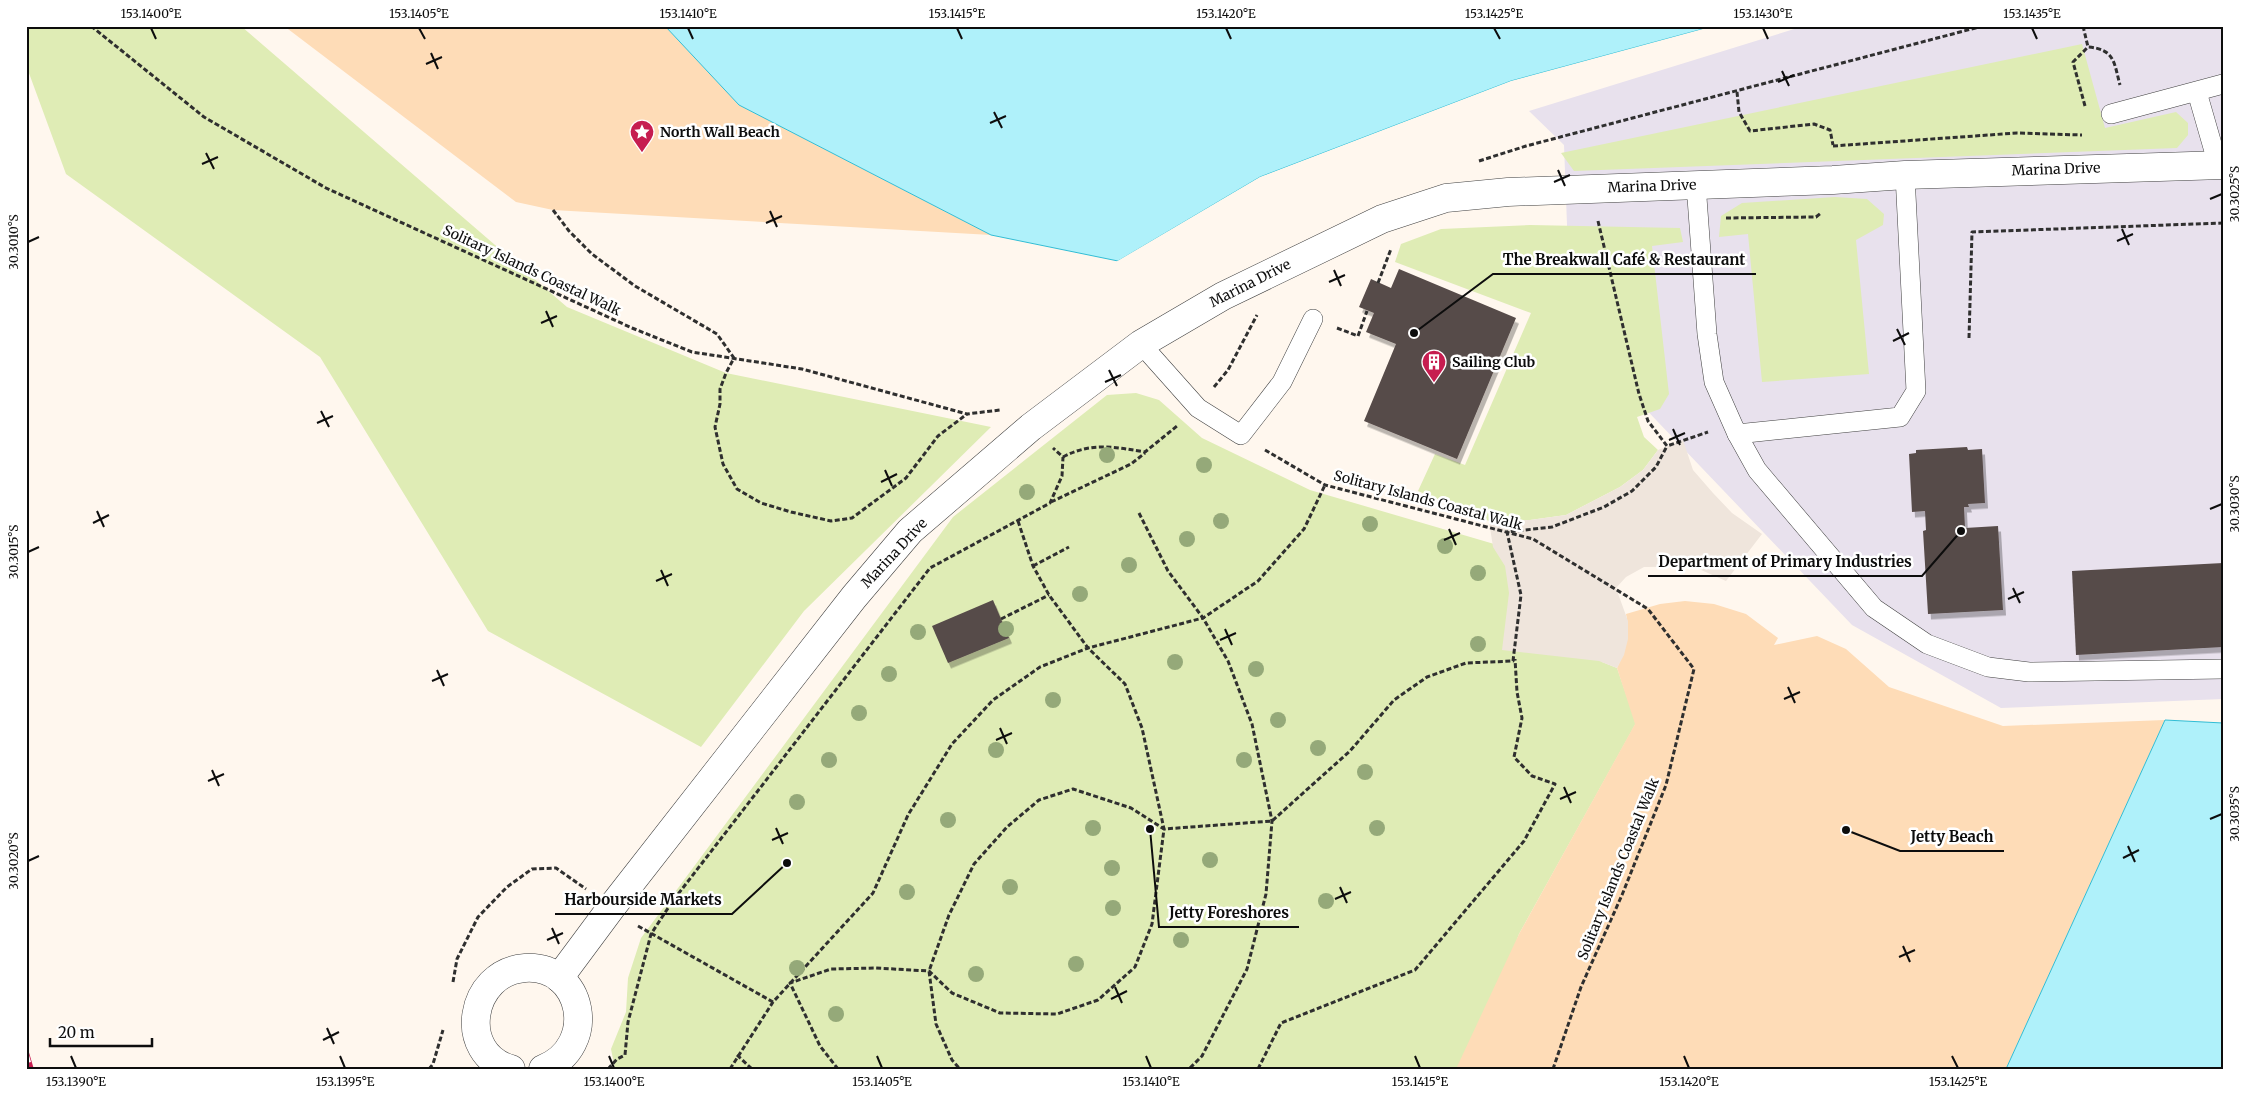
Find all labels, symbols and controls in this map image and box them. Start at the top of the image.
text: 153.1400°E [121,6,182,21]
text: 153.1405°E [389,6,449,21]
text: 153.1410°E [659,6,717,21]
text: 153.1415°E [929,6,986,21]
text: 153.1420°E [1196,6,1256,21]
text: 153.1425°E [1465,6,1523,21]
text: 153.1430°E [1734,6,1793,21]
text: 153.1435°E [2003,6,2061,21]
place icon: North Wall Beach [629,119,655,153]
place label: North Wall Beach [660,123,780,141]
street label: Marina Drive [2011,158,2101,180]
text: 30.3025°S [2227,166,2242,222]
street label: Marina Drive [1607,175,1697,197]
text: 30.3010°S [6,214,21,270]
street label: Solitary Islands Coastal Walk [440,221,624,319]
callout: The Breakwall Café & Restaurant [1493,244,1756,274]
text: The Breakwall Café & Restaurant [1503,250,1745,269]
street label: Marina Drive [1206,255,1294,311]
building icon: Sailing Club [1421,349,1447,383]
place label: Sailing Club [1452,353,1535,371]
street label: Solitary Islands Coastal Walk [1332,466,1524,534]
text: 30.3030°S [2227,475,2242,533]
street label: Marina Drive [857,514,931,592]
text: 30.3015°S [6,525,21,579]
callout: Department of Primary Industries [1648,546,1922,576]
text: Department of Primary Industries [1658,552,1912,571]
street label: Solitary Islands Coastal Walk [1573,775,1663,963]
text: 30.3035°S [2227,786,2242,842]
callout: Jetty Beach [1900,821,2004,851]
text: Jetty Beach [1909,827,1994,846]
text: 30.3020°S [6,832,21,890]
callout: Harbourside Markets [555,884,732,914]
text: Harbourside Markets [564,890,722,909]
callout: Jetty Foreshores [1159,897,1299,927]
text: Jetty Foreshores [1168,903,1289,922]
scale bar [50,1015,152,1047]
text: 20 m [58,1023,95,1042]
text: 153.1390°E [46,1074,106,1089]
text: 153.1395°E [316,1074,375,1089]
text: 153.1400°E [584,1074,645,1089]
text: 153.1405°E [852,1074,912,1089]
text: 153.1410°E [1122,1074,1180,1089]
text: 153.1415°E [1392,1074,1449,1089]
text: 153.1420°E [1659,1074,1719,1089]
text: 153.1425°E [1929,1074,1987,1089]

